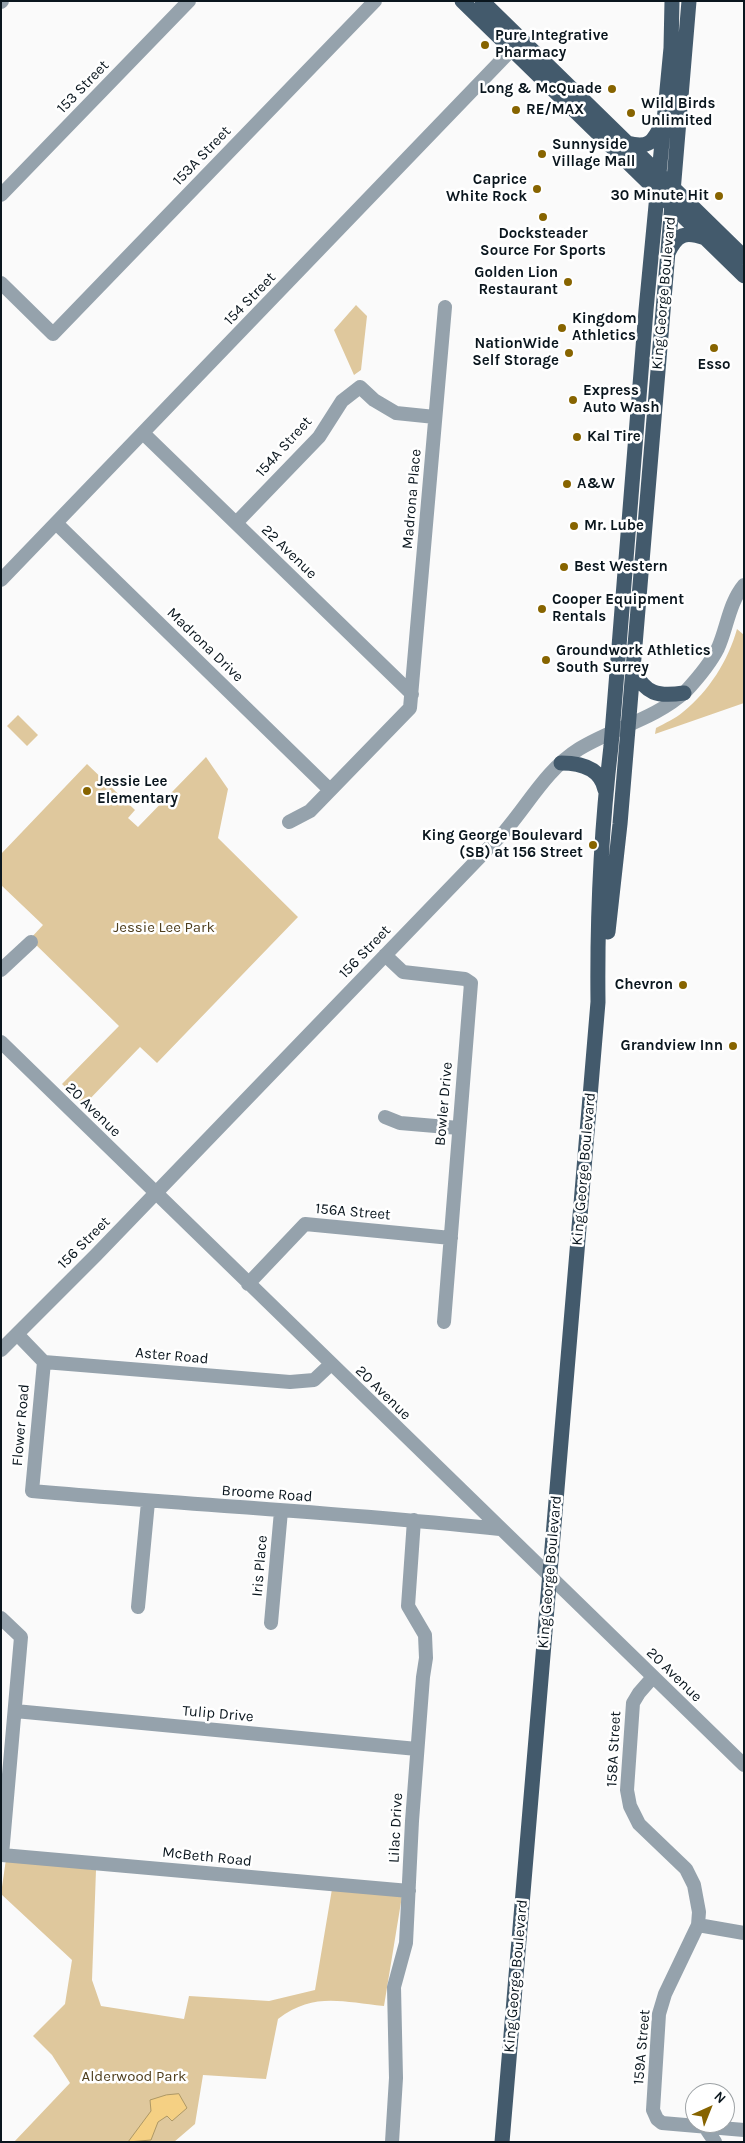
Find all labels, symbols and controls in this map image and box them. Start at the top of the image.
place label: Pure Integrative Pharmacy [495,27,608,62]
marker: Pure Integrative Pharmacy [479,39,491,51]
street label: 153 Street [53,57,113,117]
place label: Long & McQuade [479,80,602,98]
marker: Long & McQuade [606,83,618,95]
place label: Wild Birds Unlimited [641,95,715,130]
place label: RE/MAX [526,101,584,119]
marker: RE/MAX [510,104,522,116]
marker: Wild Birds Unlimited [625,107,637,119]
street label: 153A Street [169,123,235,189]
place label: Sunnyside Village Mall [552,136,635,171]
marker: Sunnyside Village Mall [536,148,548,160]
place label: Caprice White Rock [446,171,527,206]
marker: Caprice White Rock [531,183,543,195]
place label: 30 Minute Hit [611,187,709,205]
marker: 30 Minute Hit [713,190,725,202]
marker: Docksteader Source For Sports [537,211,549,223]
street label: King George Boulevard [648,216,680,370]
place label: Docksteader Source For Sports [480,225,606,260]
place label: Golden Lion Restaurant [474,264,558,299]
street label: 154 Street [220,269,280,329]
marker: Golden Lion Restaurant [562,276,574,288]
place label: Kingdom Athletics [572,310,637,345]
marker: Kingdom Athletics [556,322,568,334]
place label: NationWide Self Storage [472,335,559,370]
marker: Esso [708,342,720,354]
marker: NationWide Self Storage [563,347,575,359]
place label: Esso [697,356,731,374]
place label: Express Auto Wash [583,382,660,417]
marker: Express Auto Wash [567,394,579,406]
street label: 154A Street [252,413,316,481]
place label: Kal Tire [587,428,641,446]
marker: Kal Tire [571,431,583,443]
street label: Madrona Place [399,448,425,550]
place label: A&W [577,475,615,493]
marker: A&W [561,478,573,490]
place label: Mr. Lube [584,517,644,535]
marker: Mr. Lube [568,520,580,532]
street label: 22 Avenue [257,521,321,583]
place label: Best Western [574,558,668,576]
marker: Best Western [558,561,570,573]
place label: Cooper Equipment Rentals [552,591,684,626]
marker: Cooper Equipment Rentals [536,603,548,615]
street label: Madrona Drive [163,604,247,686]
place label: Groundwork Athletics South Surrey [556,642,711,677]
marker: Groundwork Athletics South Surrey [540,654,552,666]
place label: Jessie Lee Elementary [97,773,178,808]
marker: Jessie Lee Elementary [81,785,93,797]
place label: King George Boulevard (SB) at 156 Street [422,827,583,862]
marker: King George Boulevard (SB) at 156 Street [587,839,599,851]
park label: Jessie Lee Park [113,919,215,937]
street label: 156 Street [335,922,395,982]
place label: Chevron [615,976,673,994]
marker: Chevron [677,979,689,991]
place label: Grandview Inn [621,1037,723,1055]
marker: Grandview Inn [727,1040,739,1052]
street label: Bowler Drive [431,1061,457,1147]
street label: 20 Avenue [61,1079,125,1141]
street label: King George Boulevard [568,1092,600,1246]
street label: 156A Street [315,1200,391,1224]
street label: 156 Street [54,1213,114,1273]
street label: Aster Road [135,1344,209,1368]
street label: 20 Avenue [351,1362,415,1424]
street label: Flower Road [8,1383,34,1467]
street label: Broome Road [221,1482,313,1506]
street label: King George Boulevard [534,1495,566,1649]
street label: Iris Place [248,1534,272,1598]
street label: 20 Avenue [642,1644,706,1706]
street label: Tulip Drive [182,1702,254,1726]
street label: 158A Street [603,1711,625,1787]
street label: Lilac Drive [385,1792,407,1864]
street label: McBeth Road [161,1843,253,1871]
street label: King George Boulevard [500,1899,532,2053]
street label: 159A Street [630,2009,654,2085]
park label: Alderwood Park [82,2068,186,2086]
north arrow [685,2083,735,2133]
text: N [711,2088,730,2107]

